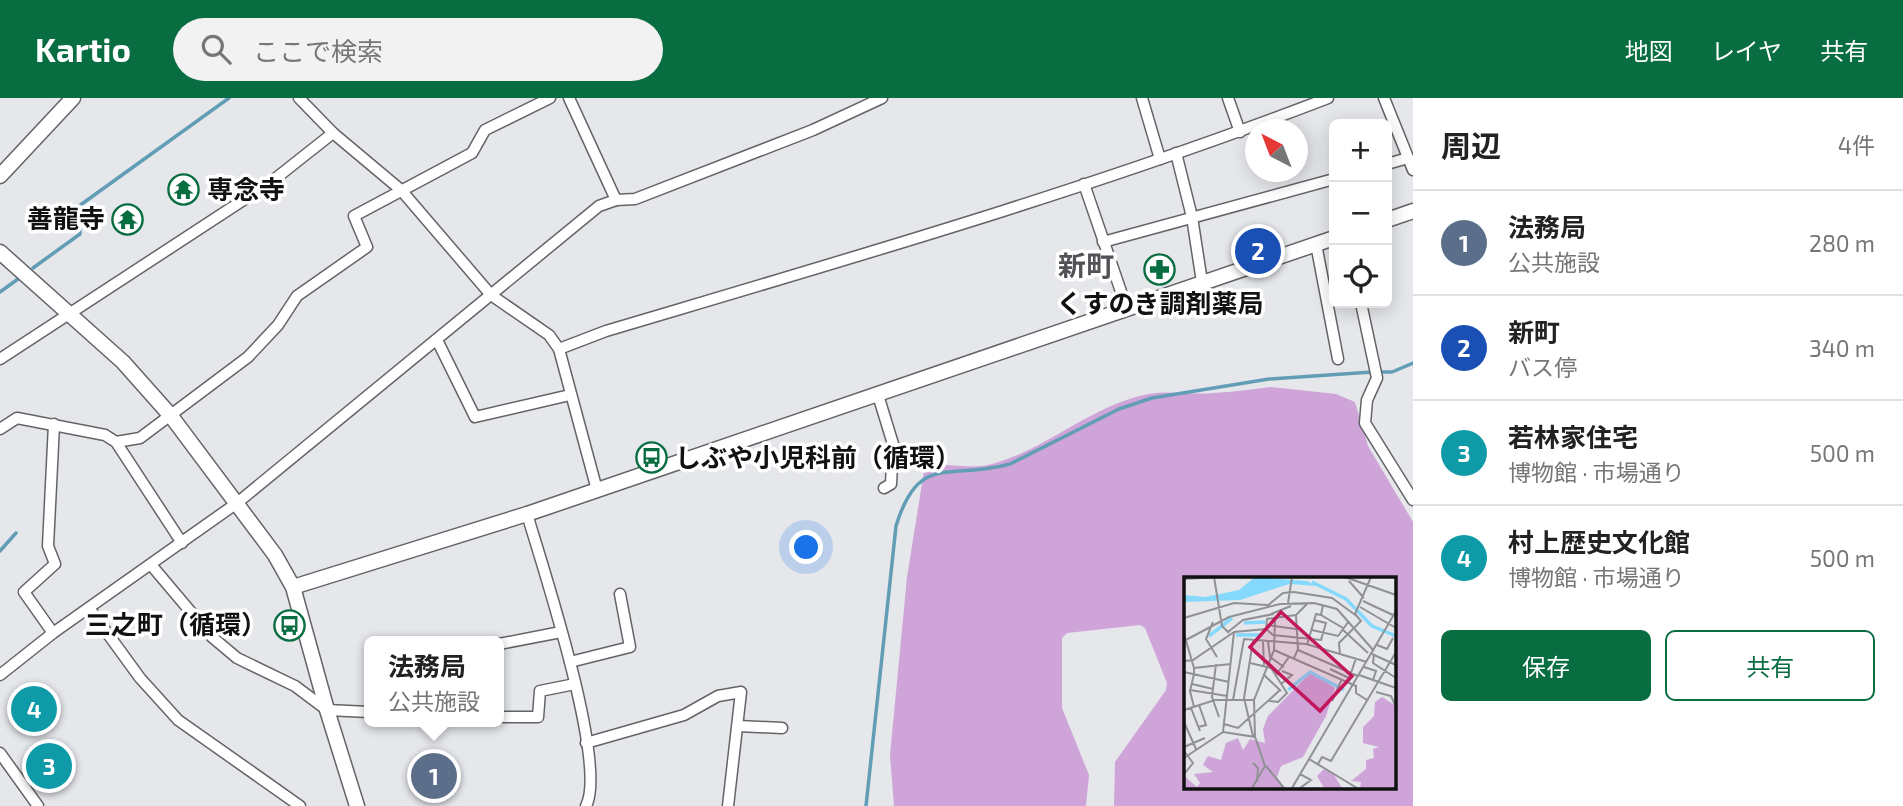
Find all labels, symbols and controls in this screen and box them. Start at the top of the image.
search box [173,18,663,81]
text: Kartio [35,29,131,69]
icon: search [197,30,235,68]
text: ここで検索 [253,35,383,66]
text: 地図 [1625,36,1673,65]
text: レイヤ [1711,36,1782,65]
text: 共有 [1820,36,1868,65]
north arrow [1245,119,1308,182]
map controls [1329,119,1392,308]
button: + [1329,119,1392,182]
text: 周辺 [1441,127,1501,163]
text: 4件 [1838,131,1875,159]
temple icon: 専念寺 [167,173,201,207]
place label: 専念寺 [207,173,285,204]
button: − [1329,182,1392,245]
place label: 善龍寺 [27,202,105,233]
temple icon: 善龍寺 [111,202,145,236]
text: 法務局 [1508,211,1586,242]
pin: 2 [1235,225,1281,277]
text: 1 [1459,229,1469,257]
text: 280 m [1809,229,1875,257]
button: locate [1329,245,1392,308]
district label: 新町 [1058,248,1114,282]
text: 公共施設 [1508,248,1600,276]
pharmacy icon: くすのき調剤薬局 [1143,252,1177,286]
place label: くすのき調剤薬局 [1056,287,1264,318]
text: 新町 [1508,316,1560,347]
text: 2 [1457,334,1471,362]
text: 340 m [1809,334,1875,362]
text: バス停 [1508,353,1577,381]
text: 若林家住宅 [1508,421,1638,452]
text: 3 [1457,439,1471,467]
text: 500 m [1810,439,1875,467]
bus stop icon: しぶや小児科前（循環） [635,441,669,475]
place label: しぶや小児科前（循環） [675,441,961,472]
text: 博物館 · 市場通り [1508,458,1685,486]
text: 村上歴史文化館 [1508,526,1690,557]
your location [789,530,823,564]
text: 4 [1457,544,1471,572]
text: 500 m [1810,544,1875,572]
text: 博物館 · 市場通り [1508,563,1685,591]
inset map [1184,577,1395,788]
place label: 三之町（循環） [85,608,267,639]
bus stop icon: 三之町（循環） [273,608,307,642]
button: 保存 [1441,630,1651,701]
button: 共有 [1665,630,1875,701]
popup [364,636,504,727]
text: 法務局 [388,650,466,681]
pin: 4 [11,683,57,735]
text: 公共施設 [388,687,480,715]
pin: 3 [26,740,72,792]
pin: 1 [411,750,457,802]

